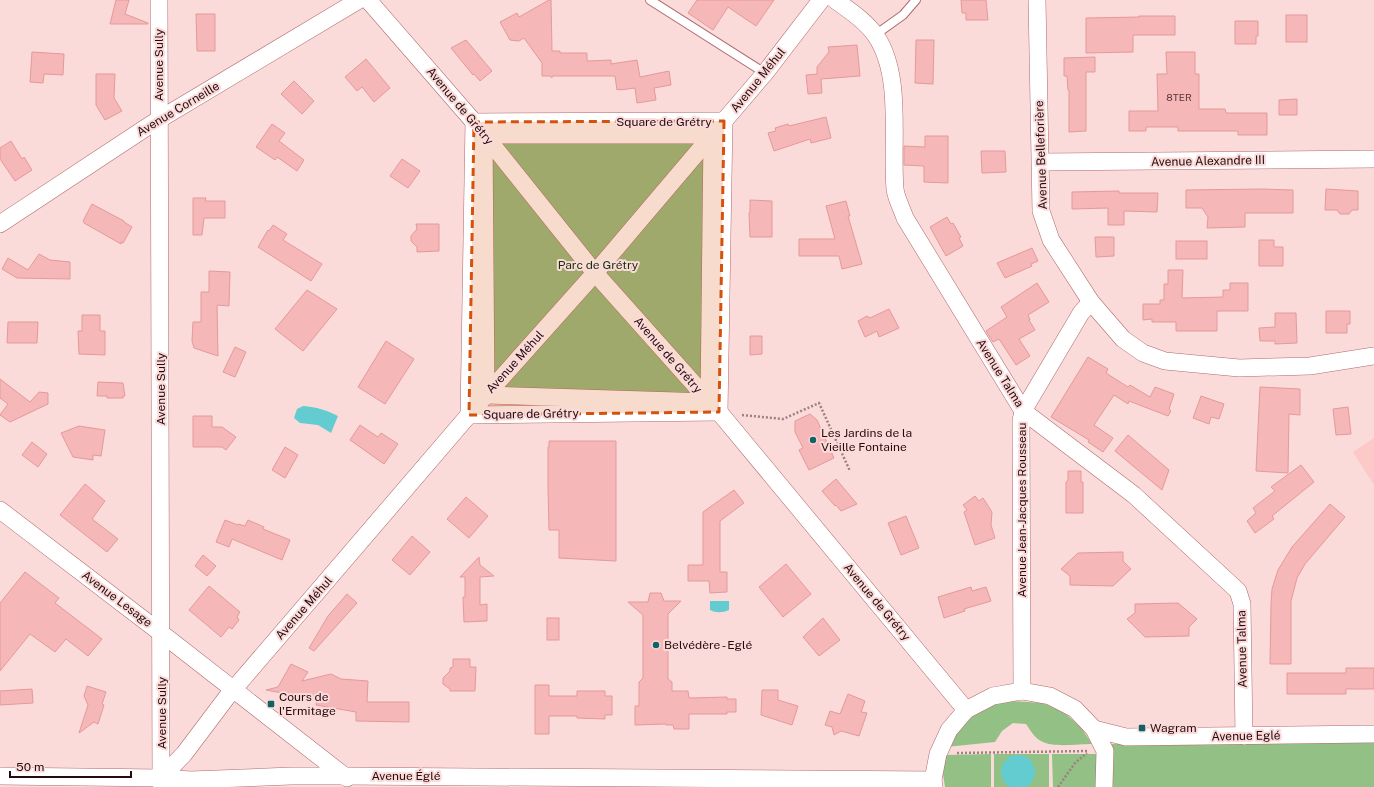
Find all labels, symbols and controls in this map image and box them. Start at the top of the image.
street label: Avenue Sully [152,28,166,101]
street label: Avenue Méhul [728,45,789,115]
street label: Avenue de Grétry [424,65,497,148]
street label: Avenue Corneille [134,79,222,139]
house number: 8TER [1166,91,1192,103]
street label: Avenue Belleforière [1032,100,1050,210]
street label: Square de Grétry [616,115,712,129]
street label: Avenue Alexandre III [1151,153,1265,169]
park label: Parc de Grétry [558,258,639,272]
street label: Avenue de Grétry [631,314,705,396]
street label: Avenue Méhul [483,328,547,396]
street label: Avenue Talma [973,336,1027,410]
street label: Avenue Sully [154,352,168,425]
street label: Square de Grétry [483,406,579,422]
street label: Avenue Jean-Jacques Rousseau [1015,423,1029,597]
place label: Les Jardins de la Vieille Fontaine [821,426,912,454]
marker: Les Jardins de la Vieille Fontaine [808,435,818,445]
street label: Avenue de Grétry [841,561,914,644]
street label: Avenue Lesage [79,568,155,630]
street label: Avenue Méhul [273,573,335,642]
street label: Avenue Talma [1234,610,1250,688]
place label: Belvédère - Eglé [664,638,752,652]
marker: Belvédère - Eglé [651,640,661,650]
street label: Avenue Sully [155,676,169,749]
place label: Cours de l'Ermitage [279,690,336,718]
marker: Cours de l'Ermitage [266,699,276,709]
place label: Wagram [1150,721,1197,735]
marker: Wagram [1137,723,1147,733]
street label: Avenue Eglé [1211,728,1281,744]
scale bar [10,753,131,779]
text: 50 m [16,760,44,774]
street label: Avenue Églé [372,769,441,783]

